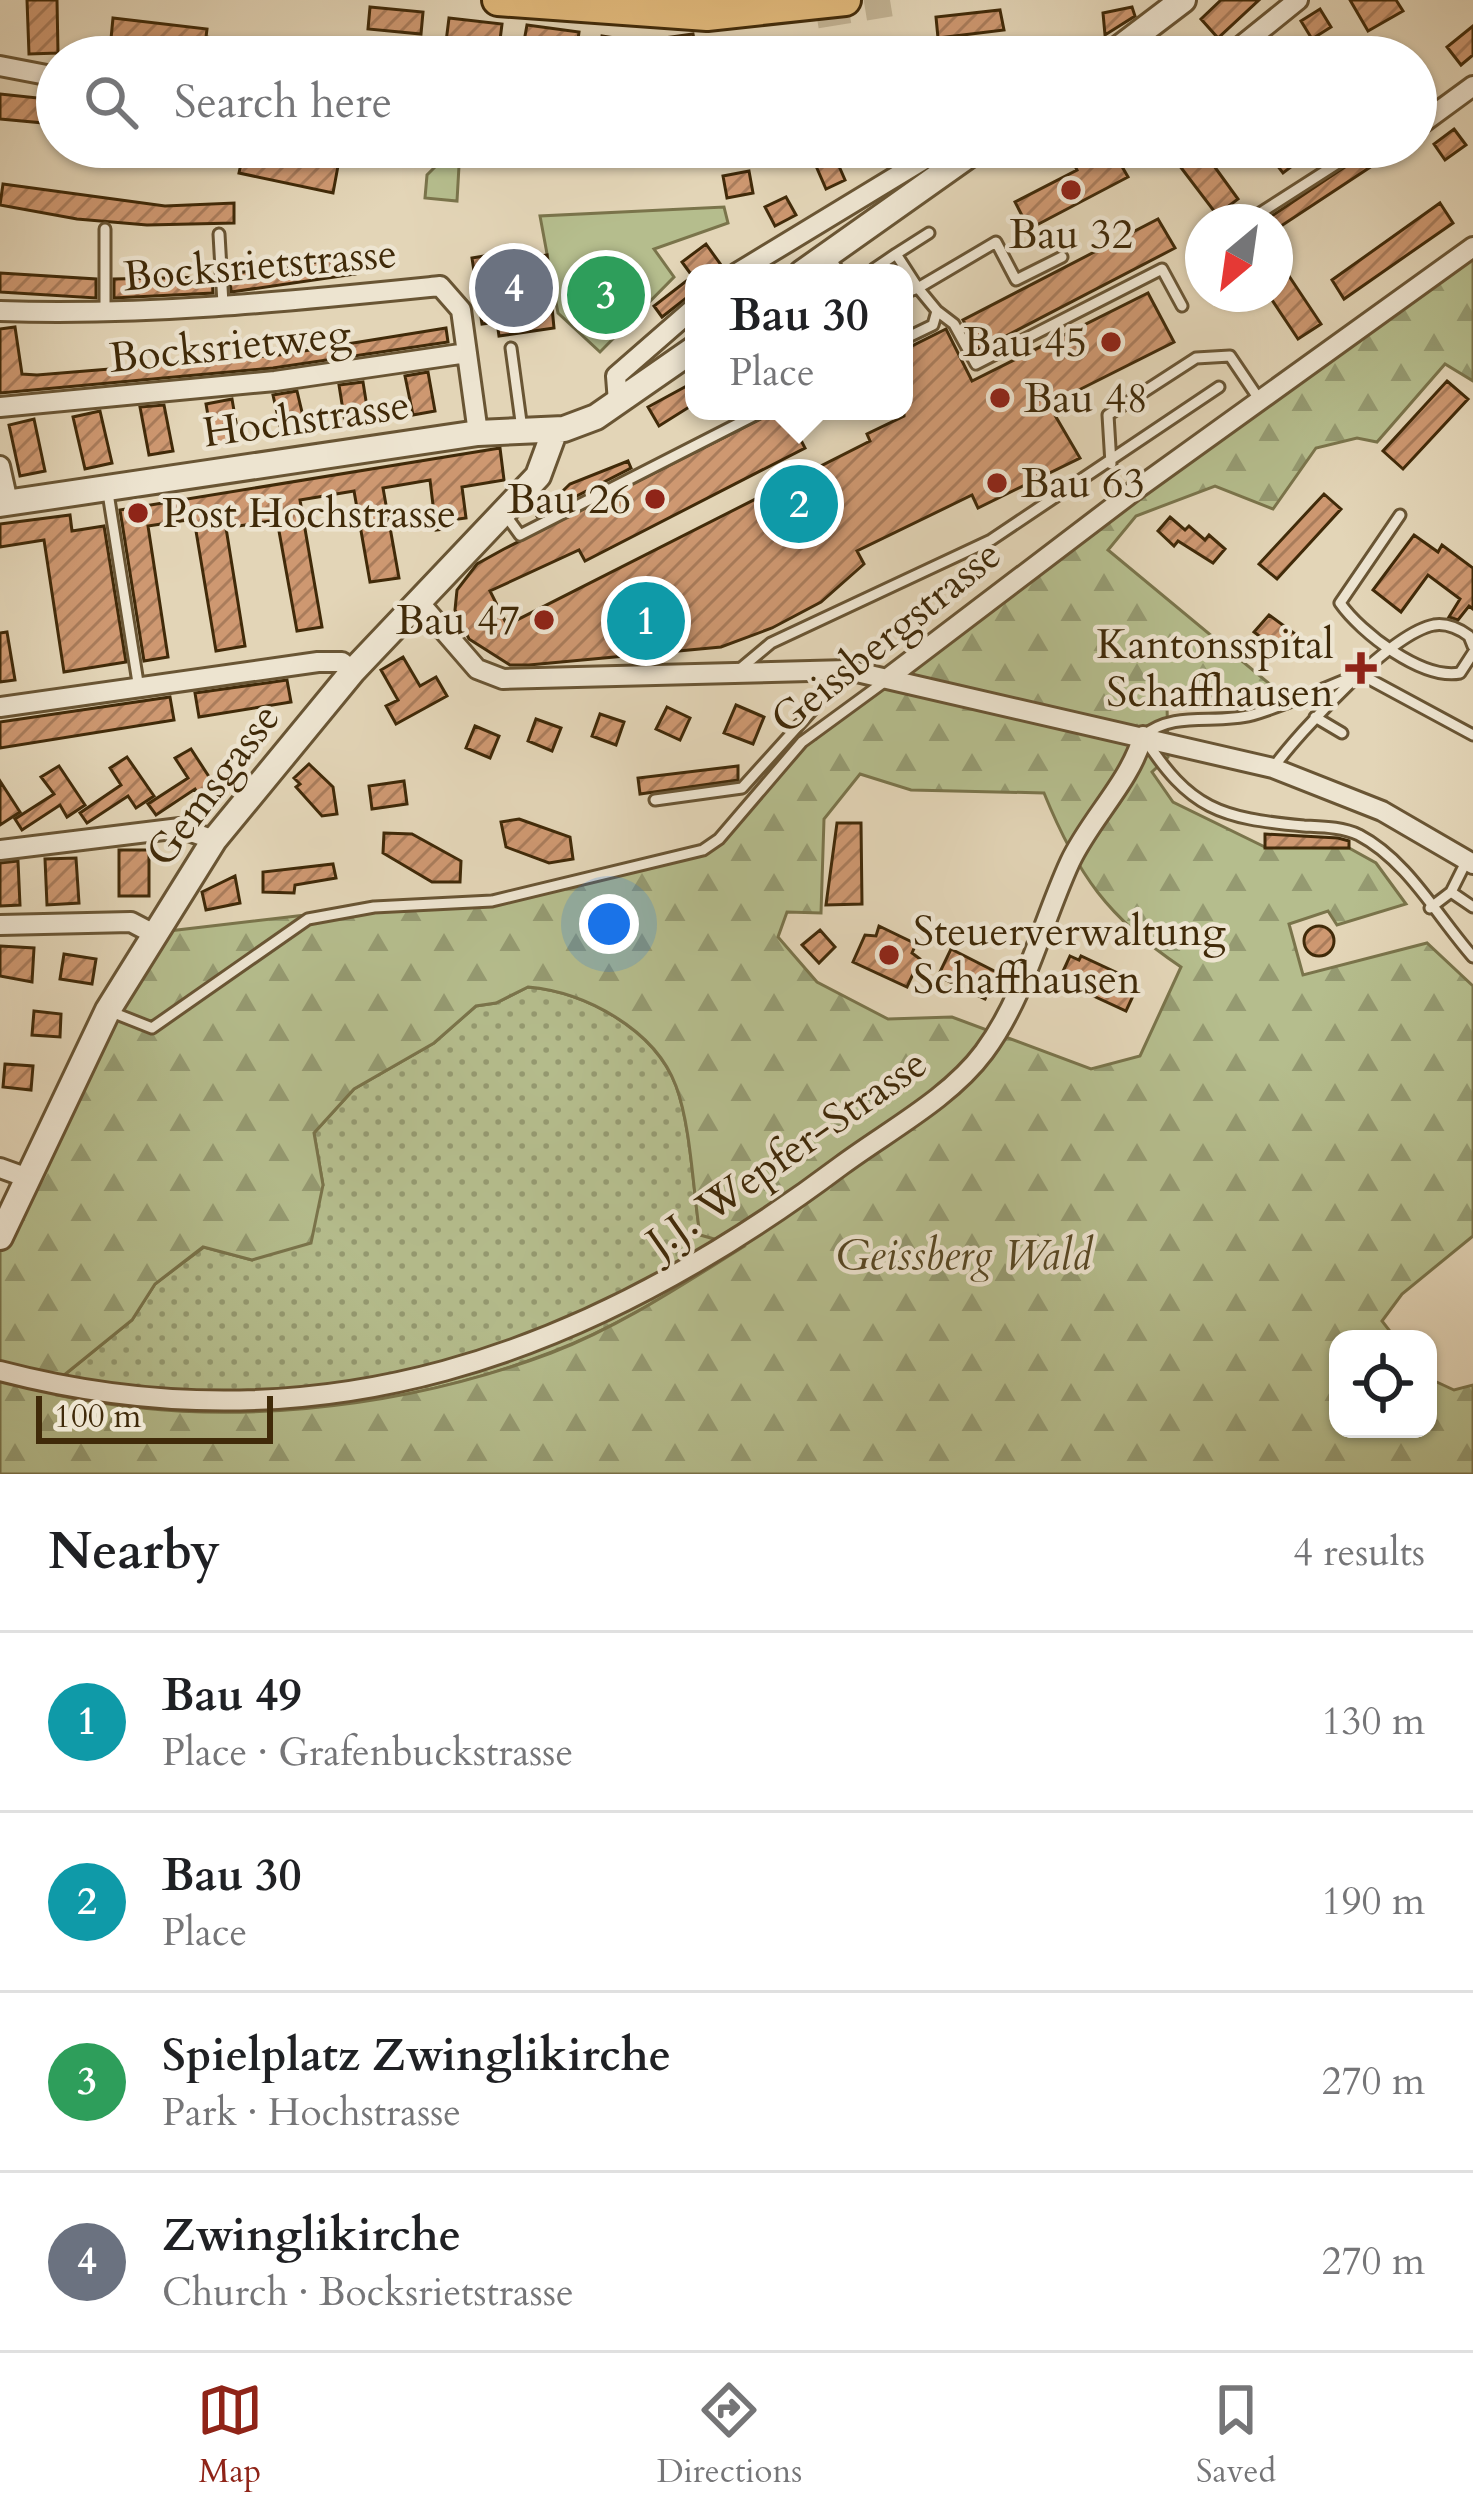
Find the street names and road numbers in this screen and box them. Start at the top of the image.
street label: Bocksrietstrasse [121,225,399,305]
street label: Bocksrietweg [106,305,354,387]
street label: Hochstrasse [199,376,413,462]
street label: Geissbergstrasse [759,527,1013,747]
street label: Gemsgasse [133,692,293,878]
street label: J.J. Wepfer-Strasse [631,1035,938,1274]

